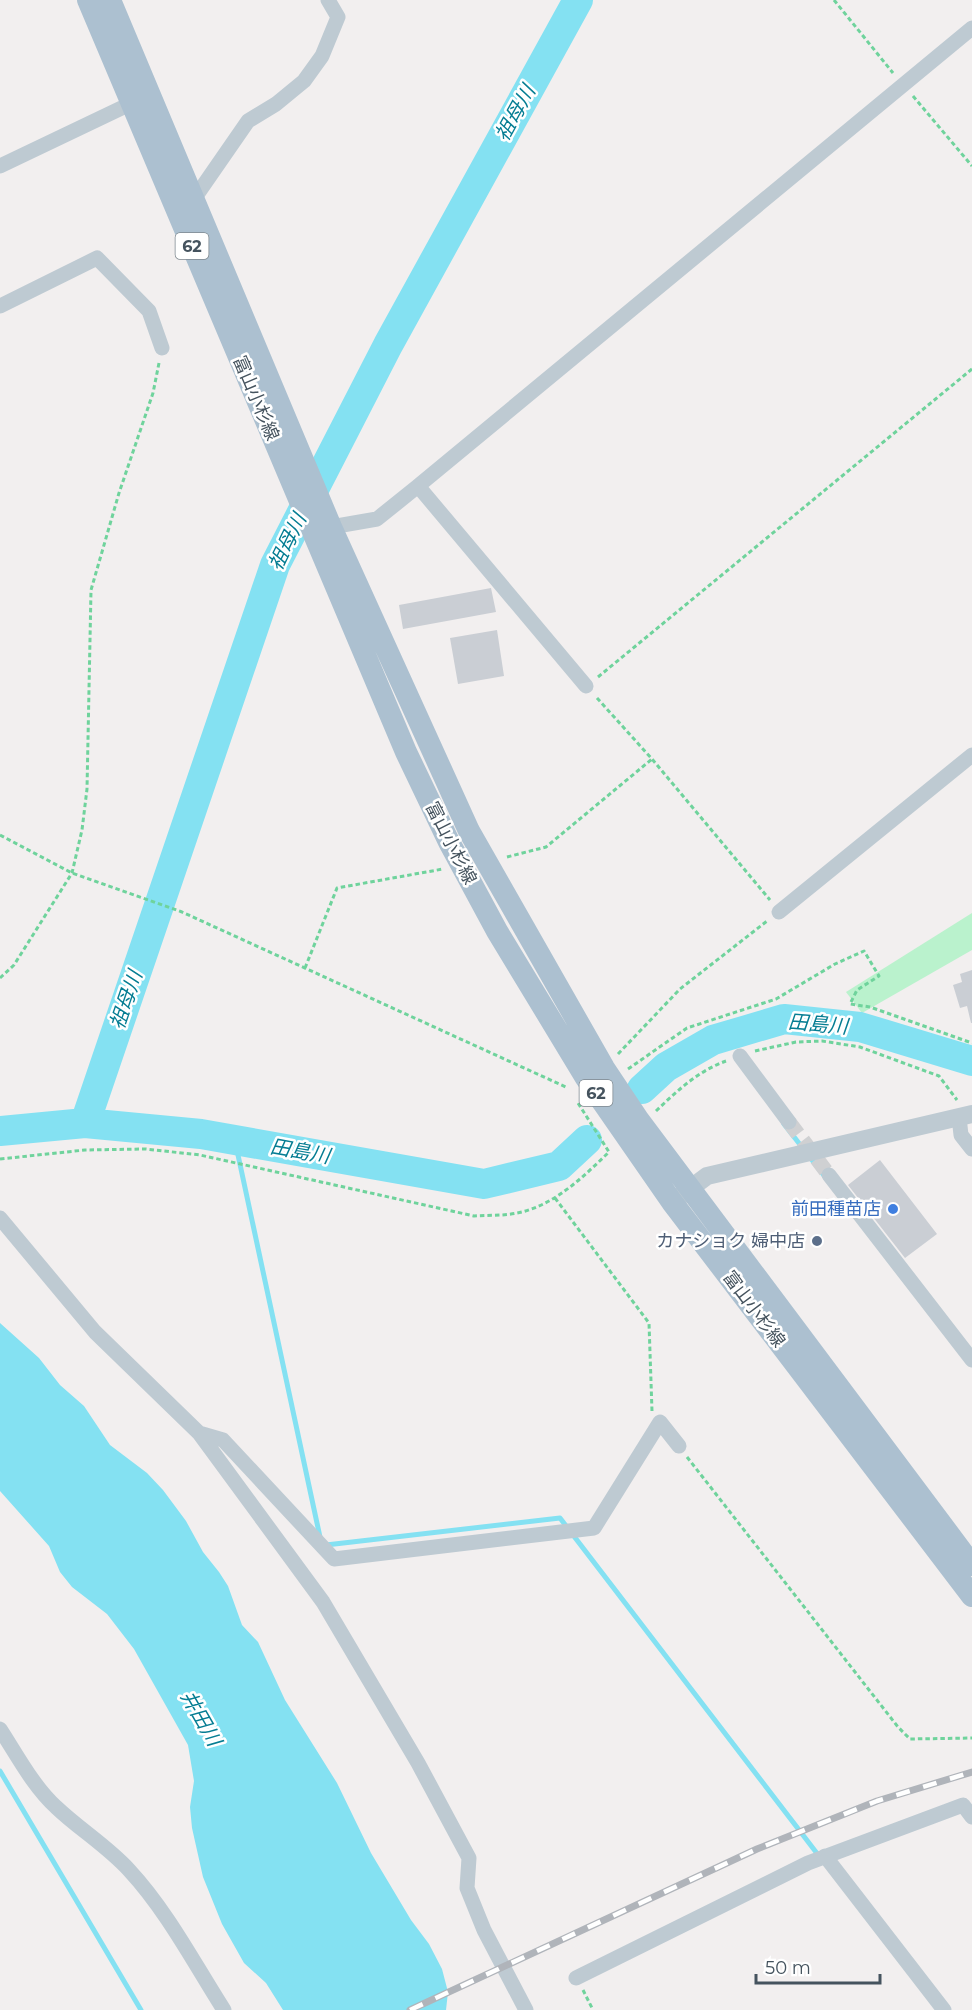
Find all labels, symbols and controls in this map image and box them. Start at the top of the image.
water label: 祖母川 [490,79,541,145]
road number: 62 [176,233,208,259]
street label: 富山小杉線 [228,352,284,444]
water label: 祖母川 [263,508,312,574]
street label: 富山小杉線 [421,798,481,888]
water label: 祖母川 [105,966,148,1032]
water label: 田島川 [787,1009,851,1039]
road number: 62 [580,1080,612,1106]
water label: 田島川 [268,1134,334,1168]
place label: 前田種苗店 [791,1198,881,1220]
marker: 前田種苗店 [886,1202,900,1216]
place label: カナショク 婦中店 [656,1230,805,1252]
marker: カナショク 婦中店 [810,1234,824,1248]
street label: 富山小杉線 [718,1266,790,1352]
water label: 井田川 [176,1686,227,1752]
scale bar [756,1947,880,1985]
text: 50 m [765,1957,811,1979]

